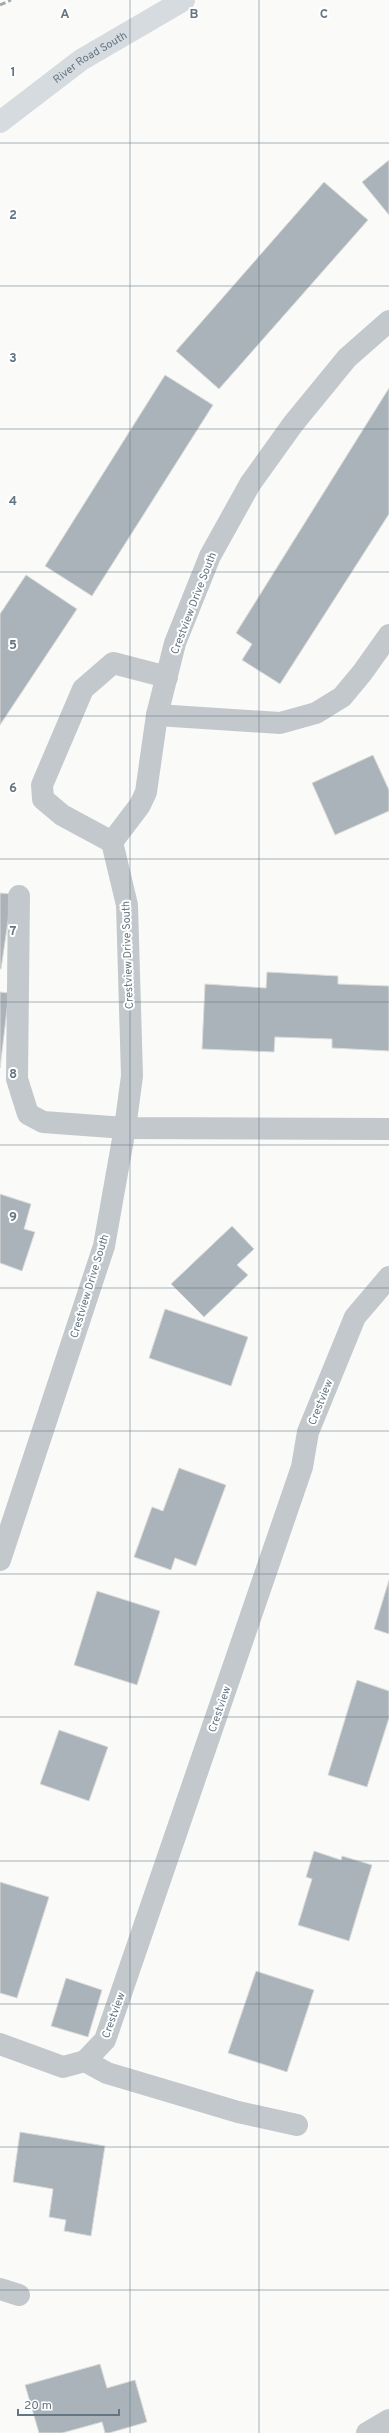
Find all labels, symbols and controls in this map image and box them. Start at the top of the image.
text: A [60,7,70,23]
text: B [190,7,199,23]
text: C [320,7,328,23]
street label: River Road South [51,29,130,87]
text: 1 [10,65,16,81]
text: 2 [9,208,17,224]
text: 3 [9,351,17,367]
text: 4 [9,494,17,510]
street label: Crestview Drive South [168,550,220,656]
text: 5 [9,638,17,654]
text: 6 [9,781,17,797]
street label: Crestview Drive South [119,901,137,1009]
text: 7 [10,924,17,940]
text: 8 [9,1067,17,1083]
text: 9 [9,1210,17,1226]
street label: Crestview Drive South [67,1233,112,1340]
street label: Crestview [305,1377,336,1427]
street label: Crestview [206,1684,234,1734]
street label: Crestview [99,1990,129,2040]
scale bar [18,2391,119,2417]
text: 20 m [24,2398,52,2414]

